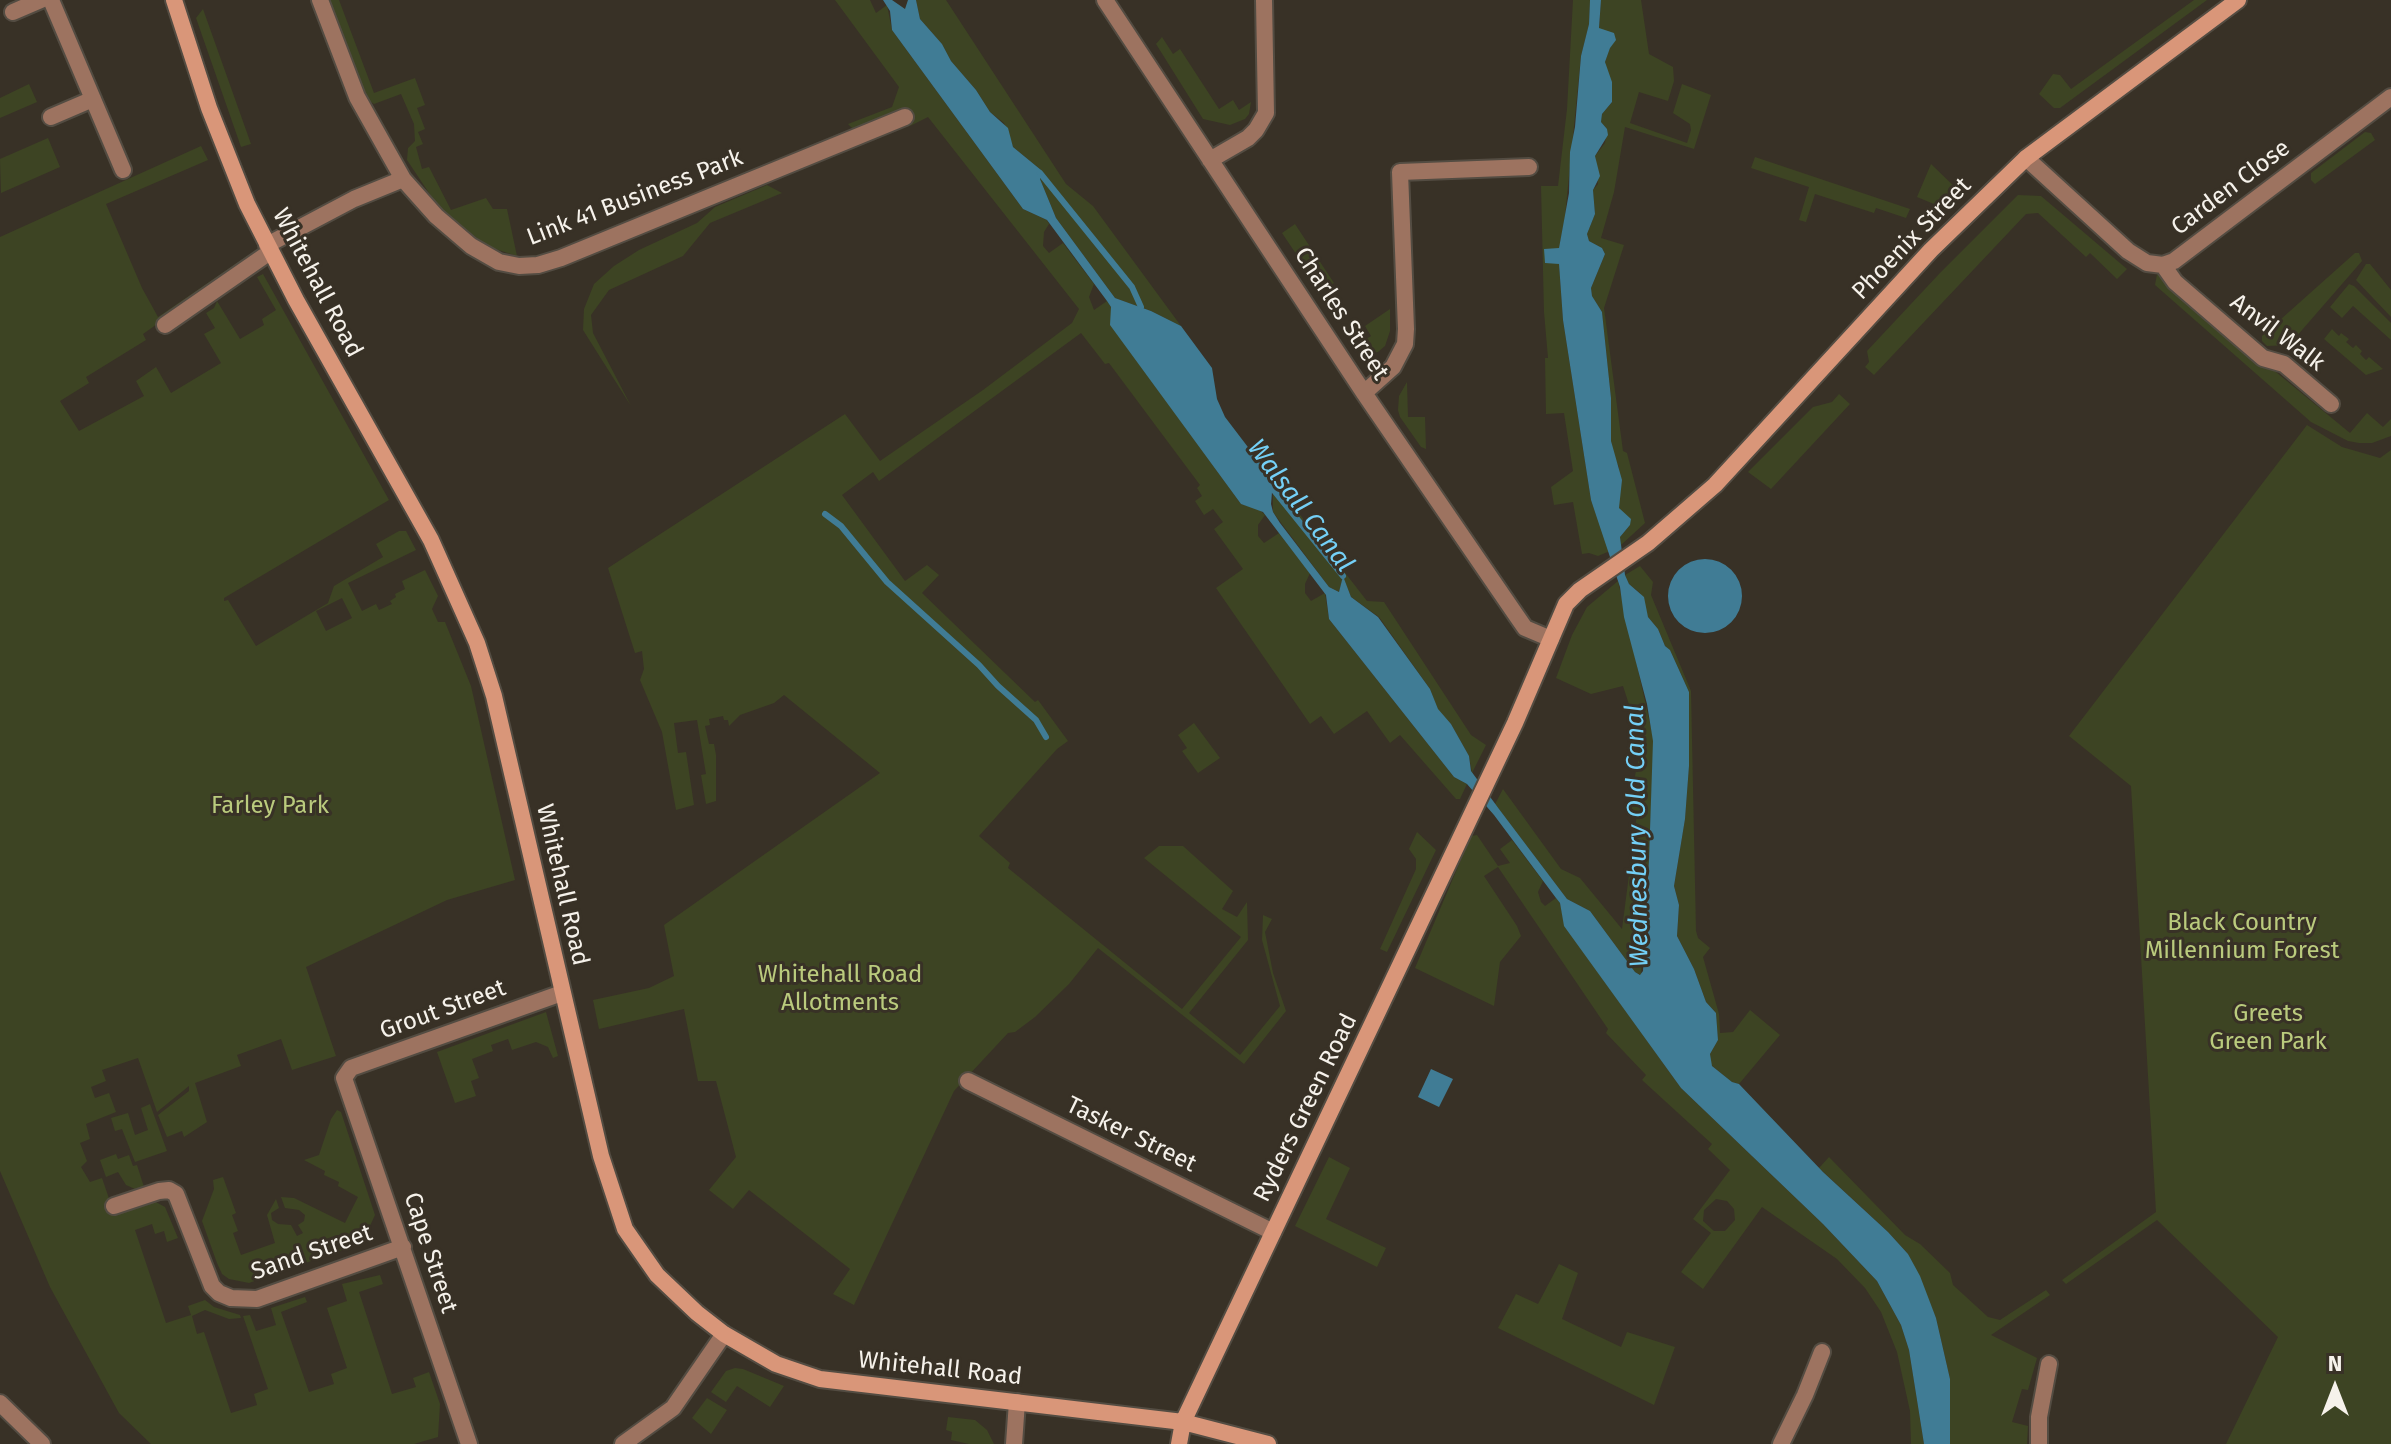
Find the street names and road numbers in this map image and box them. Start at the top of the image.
street label: Carden Close [2166,134,2296,242]
street label: Link 41 Business Park [523,144,747,252]
street label: Phoenix Street [1847,172,1977,306]
street label: Whitehall Road [266,204,368,362]
street label: Charles Street [1287,242,1395,386]
street label: Anvil Walk [2224,288,2330,378]
street label: Whitehall Road [529,802,595,968]
street label: Grout Street [376,974,510,1046]
street label: Ryders Green Road [1248,1009,1364,1207]
street label: Tasker Street [1061,1091,1201,1179]
street label: Cape Street [397,1189,463,1317]
street label: Sand Street [248,1219,376,1287]
street label: Whitehall Road [857,1346,1023,1392]

